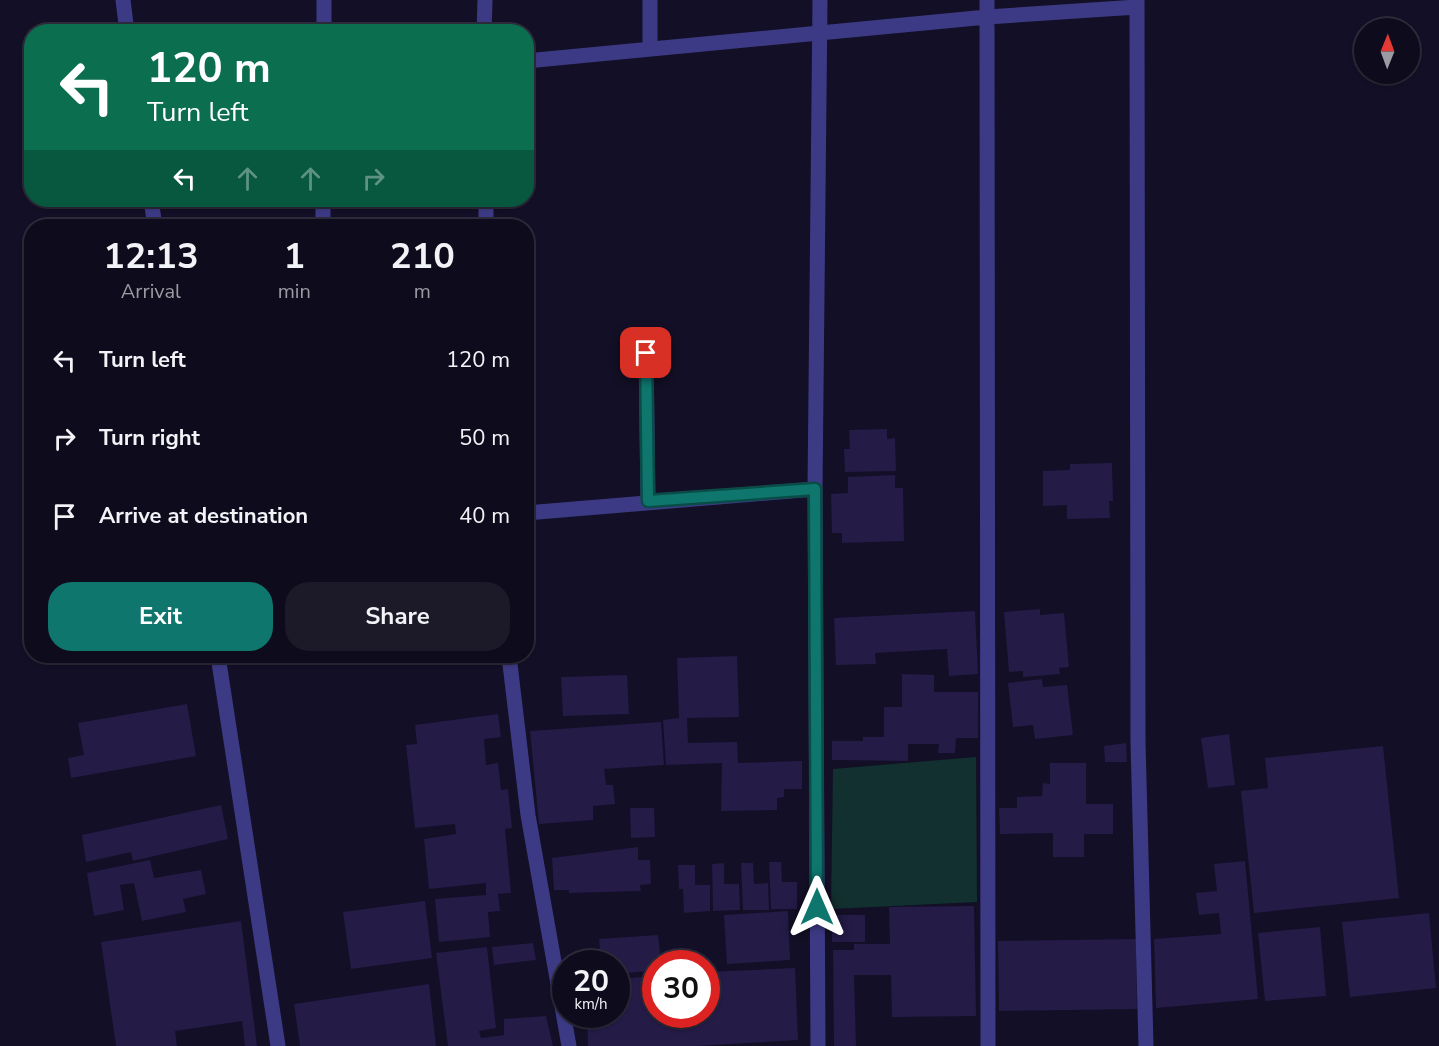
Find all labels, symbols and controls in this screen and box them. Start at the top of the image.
north arrow [1354,18,1420,84]
map controls [1354,18,1420,84]
text: 120 m [147,40,271,97]
icon: left [48,48,126,126]
text: Turn left [147,94,248,131]
icon: left [168,162,201,195]
icon: ahead [231,162,264,195]
icon: ahead [294,162,327,195]
icon: right [357,162,390,195]
text: 12:13 [103,232,199,281]
text: 1 [283,232,305,281]
text: 210 [390,232,455,281]
text: Arrival [121,278,181,305]
text: min [278,278,311,305]
text: m [414,278,431,305]
pin [620,327,671,378]
icon: arrive [629,336,662,369]
icon: left [48,344,81,377]
text: Turn left [99,345,186,375]
text: 120 m [446,345,510,375]
icon: right [48,422,81,455]
text: Turn right [99,423,200,453]
text: 50 m [459,423,510,453]
icon: arrive [48,500,81,533]
text: Arrive at destination [99,501,308,531]
text: 40 m [459,501,510,531]
button: Exit [48,582,273,651]
button: Share [285,582,510,651]
position arrow [785,875,849,939]
speed limit sign: 30 [642,950,720,1028]
text: 20 [573,961,609,1002]
text: km/h [574,994,608,1014]

